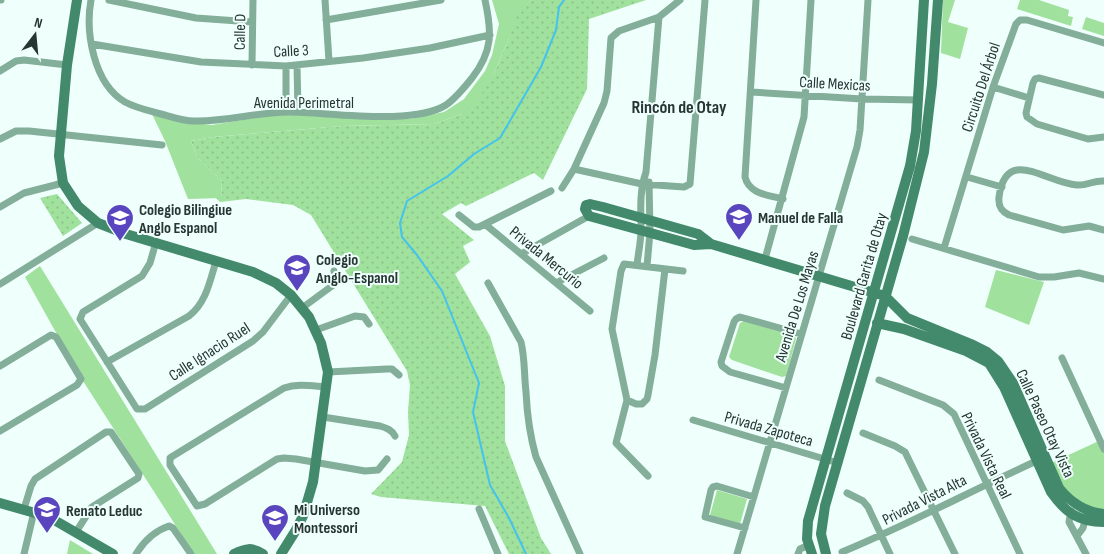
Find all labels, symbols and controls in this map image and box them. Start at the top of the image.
north arrow [10,10,60,60]
text: N [33,14,44,32]
street label: Calle D [231,14,250,50]
street label: Circuito Del Árbol [958,40,1005,135]
street label: Calle 3 [273,41,309,62]
street label: Calle Mexicas [799,73,871,96]
street label: Avenida Perimetral [253,94,354,113]
district label: Rincón de Otay [631,97,727,118]
place label: Colegio Bilingiue Anglo Espanol [138,201,232,238]
school or university icon: Manuel de Falla [724,202,754,241]
school or university icon: Colegio Bilingiue Anglo Espanol [105,203,135,242]
place label: Manuel de Falla [758,209,843,228]
street label: Boulevard Garita de Otay [837,211,892,342]
street label: Privada Mercurio [505,223,587,294]
street label: Avenida De Los Mayas [771,248,823,365]
place label: Colegio Anglo-Espanol [315,251,398,288]
school or university icon: Colegio Anglo-Espanol [282,253,312,292]
street label: Calle Ignacio Ruel [166,319,254,386]
street label: Calle Paseo Otay Vista [1011,367,1078,481]
street label: Privada Zapoteca [722,408,815,451]
street label: Privada Vista Real [957,409,1015,502]
street label: Privada Vista Alta [879,471,970,530]
school or university icon: Renato Leduc [32,495,62,534]
place label: Mi Universo Montessori [294,501,360,538]
place label: Renato Leduc [66,502,143,521]
school or university icon: Mi Universo Montessori [260,503,290,542]

